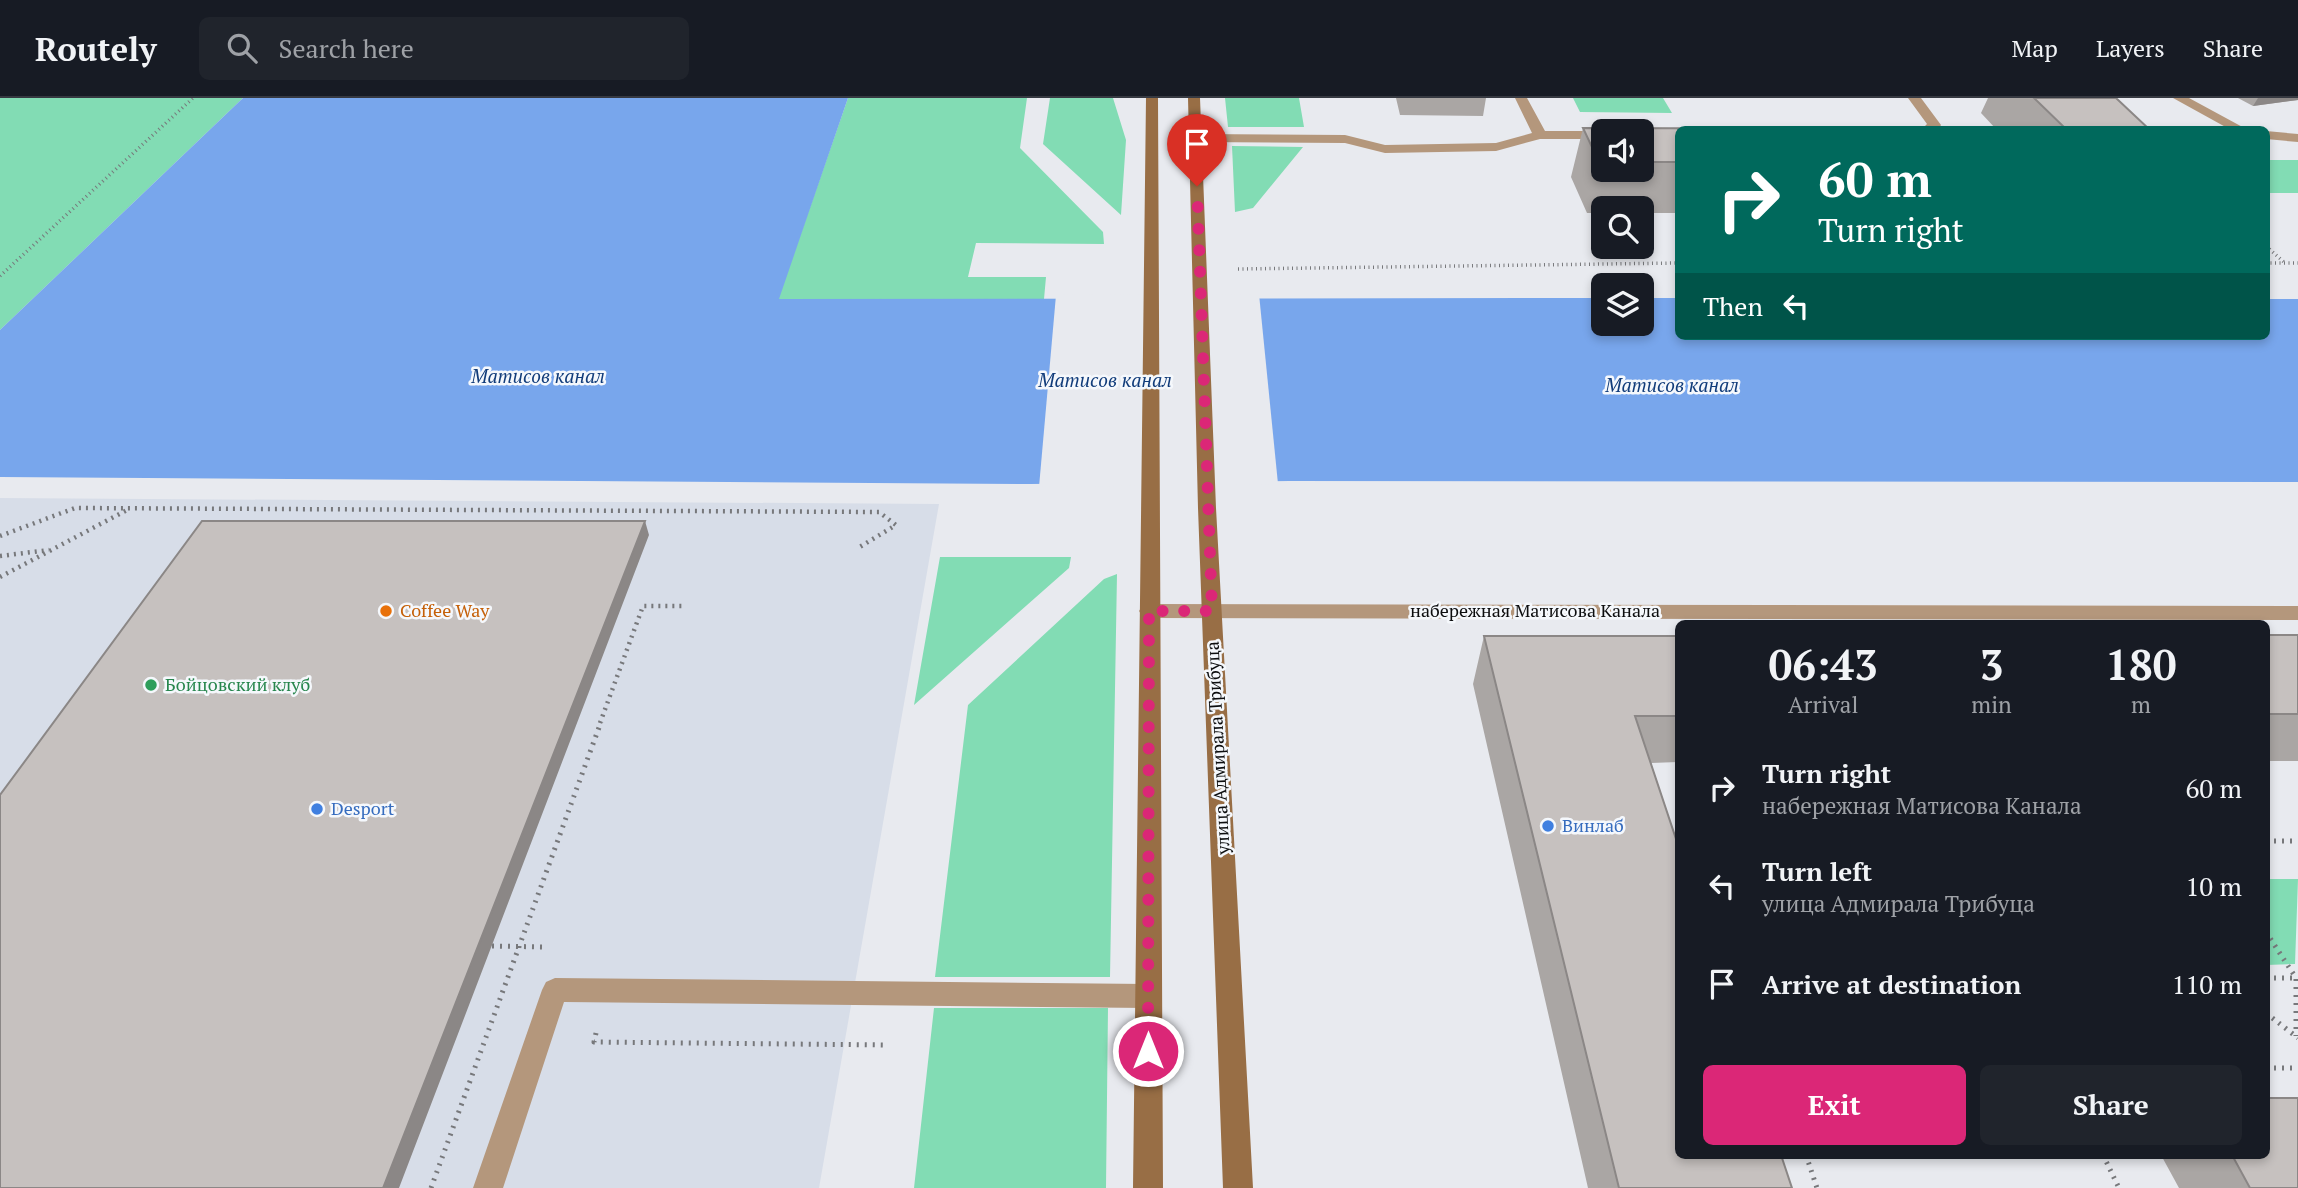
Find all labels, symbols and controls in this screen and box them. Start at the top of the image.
search box [199,17,689,80]
text: Routely [35,27,157,70]
icon: search [223,29,261,67]
text: Search here [279,31,414,65]
text: Map [2011,32,2058,64]
text: Layers [2096,32,2165,64]
text: Share [2203,32,2263,64]
pin [1167,114,1227,186]
map controls [1591,119,1654,336]
button: sound [1591,119,1654,182]
icon: arrive [1178,125,1216,163]
text: 60 m [1818,146,1932,211]
icon: right [1703,154,1794,245]
button: search [1591,196,1654,259]
text: Turn right [1818,209,1964,251]
button: layers [1591,273,1654,336]
icon: left [1777,287,1815,325]
text: Then [1703,289,1763,323]
water label: Матисов канал [470,363,605,388]
water label: Матисов канал [1037,367,1172,392]
water label: Матисов канал [1604,372,1739,397]
place label: Coffee Way [400,598,490,622]
street label: набережная Матисова Канала [1410,598,1660,622]
marker: Coffee Way [378,603,394,619]
text: 06:43 [1769,636,1878,692]
text: 3 [1980,636,2003,692]
text: 180 [2105,636,2176,692]
street label: улица Адмирала Трибуца [1199,641,1235,856]
place label: Бойцовский клуб [165,672,310,696]
marker: Бойцовский клуб [143,677,159,693]
text: Arrival [1788,689,1858,720]
text: min [1971,689,2012,720]
text: m [2131,689,2151,720]
text: Turn right [1762,756,1891,790]
icon: right [1703,769,1741,807]
text: 60 m [2186,771,2242,805]
text: набережная Матисова Канала [1762,790,2082,821]
place label: Desport [331,796,395,820]
marker: Desport [309,801,325,817]
place label: Винлаб [1562,813,1624,837]
marker: Винлаб [1540,818,1556,834]
text: Turn left [1762,854,1872,888]
icon: left [1703,867,1741,905]
text: 10 m [2186,869,2242,903]
text: улица Адмирала Трибуца [1762,888,2035,919]
icon: arrive [1703,965,1741,1003]
text: Arrive at destination [1762,967,2021,1001]
text: 110 m [2172,967,2242,1001]
position arrow [1111,1014,1185,1088]
button: Exit [1703,1065,1966,1145]
button: Share [1980,1065,2242,1145]

